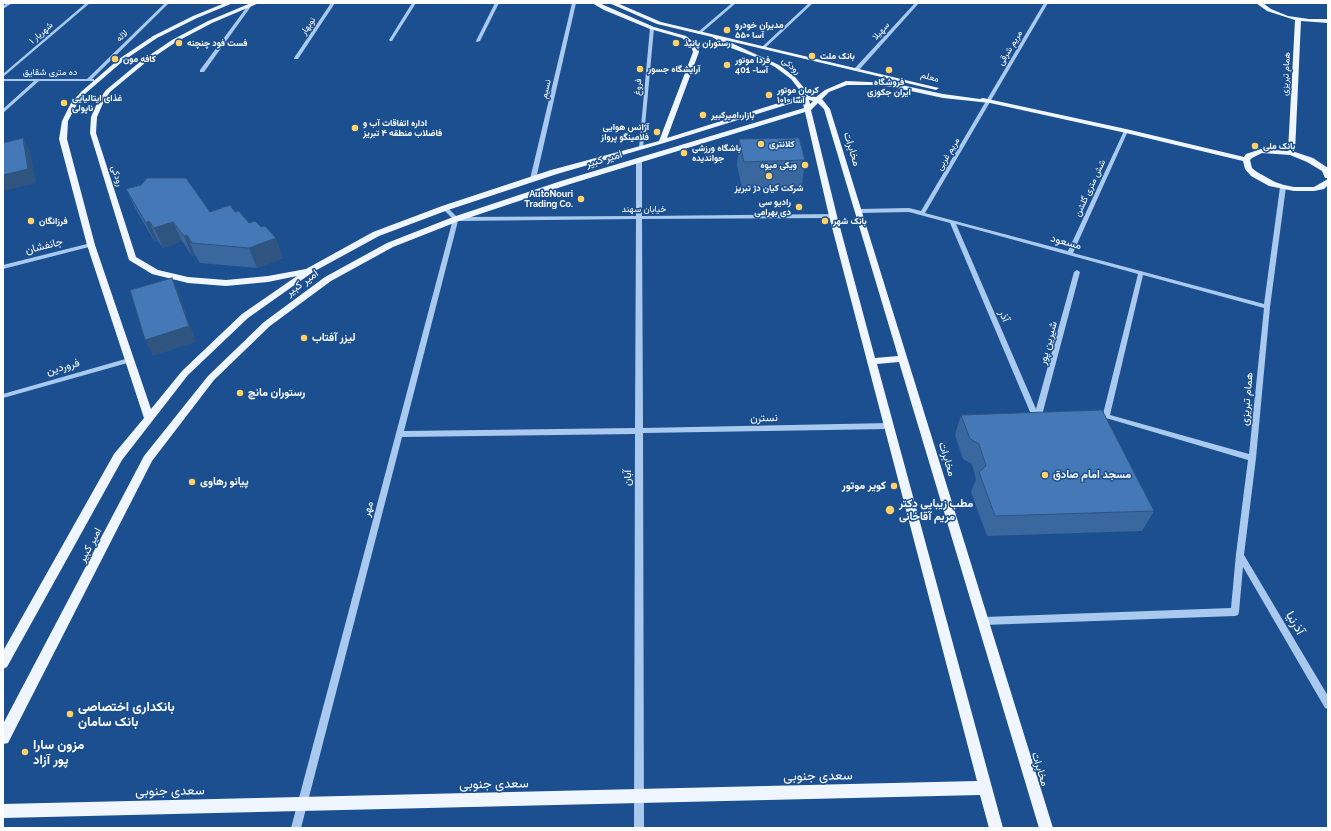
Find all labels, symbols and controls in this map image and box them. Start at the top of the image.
street label: نوبهار [298,15,318,37]
street label: شهریار ۱ [27,20,55,46]
place label: مدیران خودرو ۵۵۰ آسا [735,20,784,41]
street label: سهیلا [870,20,892,42]
marker: مدیران خودرو ۵۵۰ آسا [722,25,732,35]
street label: لاله [114,28,130,44]
street label: مریم شرقی [995,29,1025,67]
marker: فست فود چنچنه [174,38,184,48]
place label: فست فود چنچنه [187,38,247,48]
marker: رستوران پانیذ [671,38,681,48]
place label: رستوران پانیذ [684,38,731,48]
marker: بانک ملت [807,51,817,61]
place label: بانک ملت [820,51,855,61]
street label: همام تبریزی [1279,52,1293,96]
marker: کافه مون [110,54,120,64]
place label: کافه مون [123,54,156,64]
place label: فردا موتور 401 -آسا [735,55,770,76]
street label: رودکی [779,55,803,77]
marker: فردا موتور 401 -آسا [722,60,732,70]
marker: آرایشگاه جسور [635,64,645,74]
place label: آرایشگاه جسور [648,64,700,74]
marker: فروشگاه ایران جکوزی [884,65,894,75]
street label: ده متری شقایق [23,67,77,77]
street label: معلم [920,69,940,85]
place label: فروشگاه ایران جکوزی [867,77,911,98]
street label: نسیم [539,78,553,100]
street label: فروغ [632,78,644,96]
place label: کرمان موتور ۱۰۱۰ آسا [777,85,819,106]
marker: کرمان موتور ۱۰۱۰ آسا [764,90,774,100]
place label: غذای ایتالیایی ناپولی [72,93,122,114]
marker: غذای ایتالیایی ناپولی [59,98,69,108]
marker: بازار امیرکبیر [698,110,708,120]
place label: بازار امیرکبیر [711,110,754,120]
place label: اداره اتفاقات آب و فاضلاب منطقه ۴ تبریز [363,118,442,139]
place label: آژانس هوایی فلامینگو پرواز [601,122,649,143]
marker: اداره اتفاقات آب و فاضلاب منطقه ۴ تبریز [350,123,360,133]
marker: آژانس هوایی فلامینگو پرواز [652,127,662,137]
street label: مخابرات [841,130,863,168]
street label: مریم غربی [934,136,962,172]
marker: کلانتری [756,139,766,149]
place label: کلانتری [769,139,795,149]
marker: بانک ملی [1250,141,1260,151]
place label: بانک ملی [1263,141,1295,151]
place label: باشگاه ورزشی جواندیده [692,143,741,164]
street label: امیر کبیر [584,148,624,170]
marker: باشگاه ورزشی جواندیده [679,148,689,158]
street label: شش متری گلشن [1072,158,1108,218]
place label: ویکی میوه [760,160,797,170]
marker: ویکی میوه [800,160,810,170]
street label: رودکى [109,164,125,188]
marker: شرکت کیان دژ تبریز [764,171,774,181]
place label: شرکت کیان دژ تبریز [734,183,804,193]
place label: AutoNouri Trading Co. [524,189,573,210]
marker: AutoNouri Trading Co. [576,194,586,204]
place label: رادیو سی دی بهرامی [754,197,791,218]
marker: رادیو سی دی بهرامی [794,202,804,212]
street label: خیابان سهند [622,204,666,214]
marker: فرزانگان [26,216,36,226]
place label: فرزانگان [39,216,68,226]
marker: بانک شهر [820,216,830,226]
place label: بانک شهر [833,216,867,226]
street label: مسعود [1049,232,1083,252]
street label: جانفشان [24,235,64,257]
street label: امیر کبیر [283,267,321,299]
street label: آذر [996,308,1012,324]
street label: شیرین پور [1036,320,1060,366]
place label: لیزر آفتاب [312,331,356,345]
marker: لیزر آفتاب [299,333,309,343]
street label: فروردین [45,356,81,378]
street label: همام تبریزی [1238,372,1256,426]
place label: رستوران مانچ [248,386,305,400]
marker: رستوران مانچ [235,388,245,398]
street label: نسترن [750,411,778,425]
street label: مخابرات [936,440,958,478]
place label: مسجد امام صادق [1053,468,1131,482]
street label: آبان [621,470,635,486]
marker: مسجد امام صادق [1040,470,1050,480]
place label: پیانو رهاوی [200,475,249,489]
marker: پیانو رهاوی [187,477,197,487]
place label: کویر موتور [842,479,886,493]
marker: کویر موتور [889,481,899,491]
place label: مطب زیبایی دکتر مریم آقاخانی [899,497,973,523]
street label: مهر [360,500,376,518]
marker: مطب زیبایی دکتر مریم آقاخانی [884,504,896,516]
street label: امیر کبیر [75,526,105,564]
street label: آذرنیا [1282,608,1308,638]
place label: بانکداری اختصاصی بانک سامان [78,699,175,730]
marker: بانکداری اختصاصی بانک سامان [65,709,75,719]
place label: مزون سارا پور آزاد [33,737,84,768]
marker: مزون سارا پور آزاد [20,747,30,757]
street label: مخابرات [1029,750,1051,788]
street label: سعدى جنوبی [783,768,853,784]
street label: سعدى جنوبی [459,776,529,792]
street label: سعدى جنوبی [135,783,205,799]

